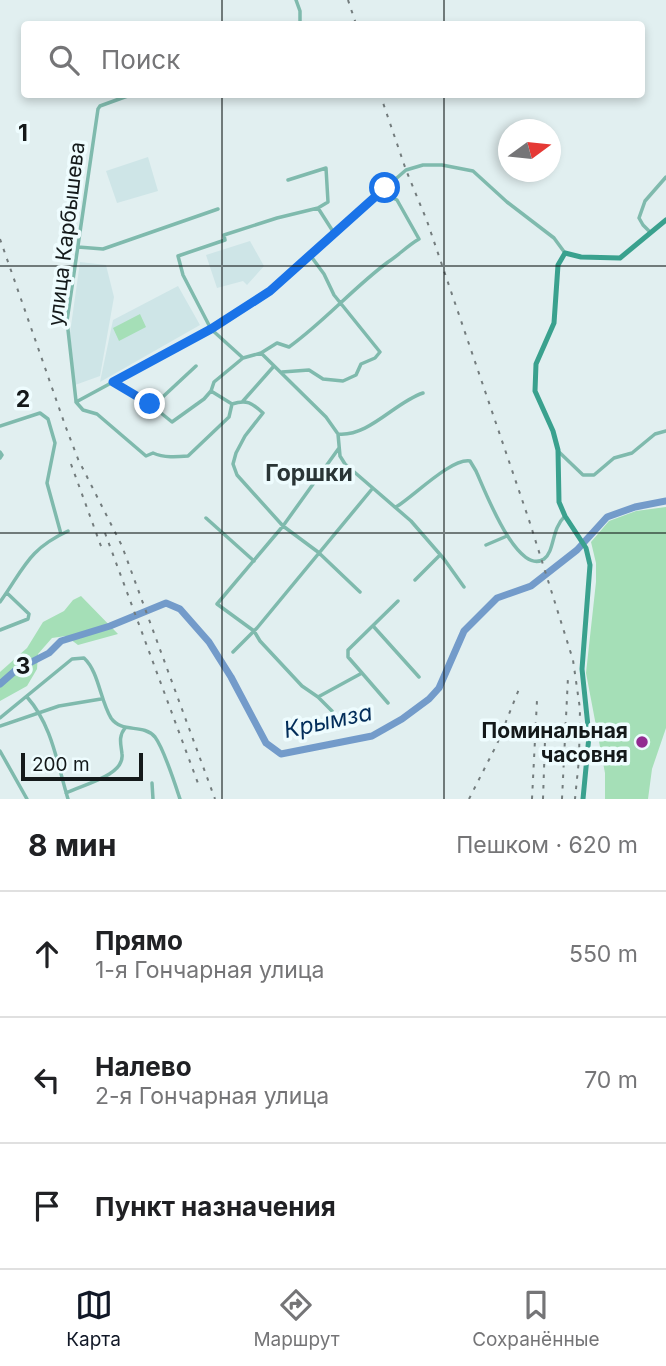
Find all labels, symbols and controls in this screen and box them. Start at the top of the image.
search box [21,21,645,98]
icon: search [45,41,83,79]
text: Поиск [101,44,180,75]
text: 1 [18,119,28,147]
north arrow [498,119,561,182]
street label: улица Карбышева [42,140,90,328]
route start [369,172,400,203]
text: 2 [16,385,30,413]
route end [134,388,165,419]
district label: Горшки [265,459,353,487]
text: 3 [16,652,30,680]
water label: Крымза [281,698,375,744]
place label: Поминальная часовня [482,718,628,767]
marker: Поминальная часовня [634,734,650,750]
scale bar [21,750,144,782]
text: 200 m [32,753,90,776]
text: 8 мин [28,827,116,863]
text: Пешком · 620 m [456,831,638,859]
text: Прямо [95,925,183,956]
icon: ahead [28,935,66,973]
text: 550 m [569,940,638,968]
text: 1-я Гончарная улица [95,956,324,984]
text: Налево [95,1051,192,1082]
icon: left [28,1061,66,1099]
text: 70 m [584,1066,638,1094]
text: 2-я Гончарная улица [95,1082,329,1110]
icon: arrive [28,1187,66,1225]
text: Пункт назначения [95,1191,336,1222]
tab: Карта [66,1286,121,1351]
tab: Маршрут [253,1286,340,1351]
tab: Сохранённые [472,1286,600,1351]

